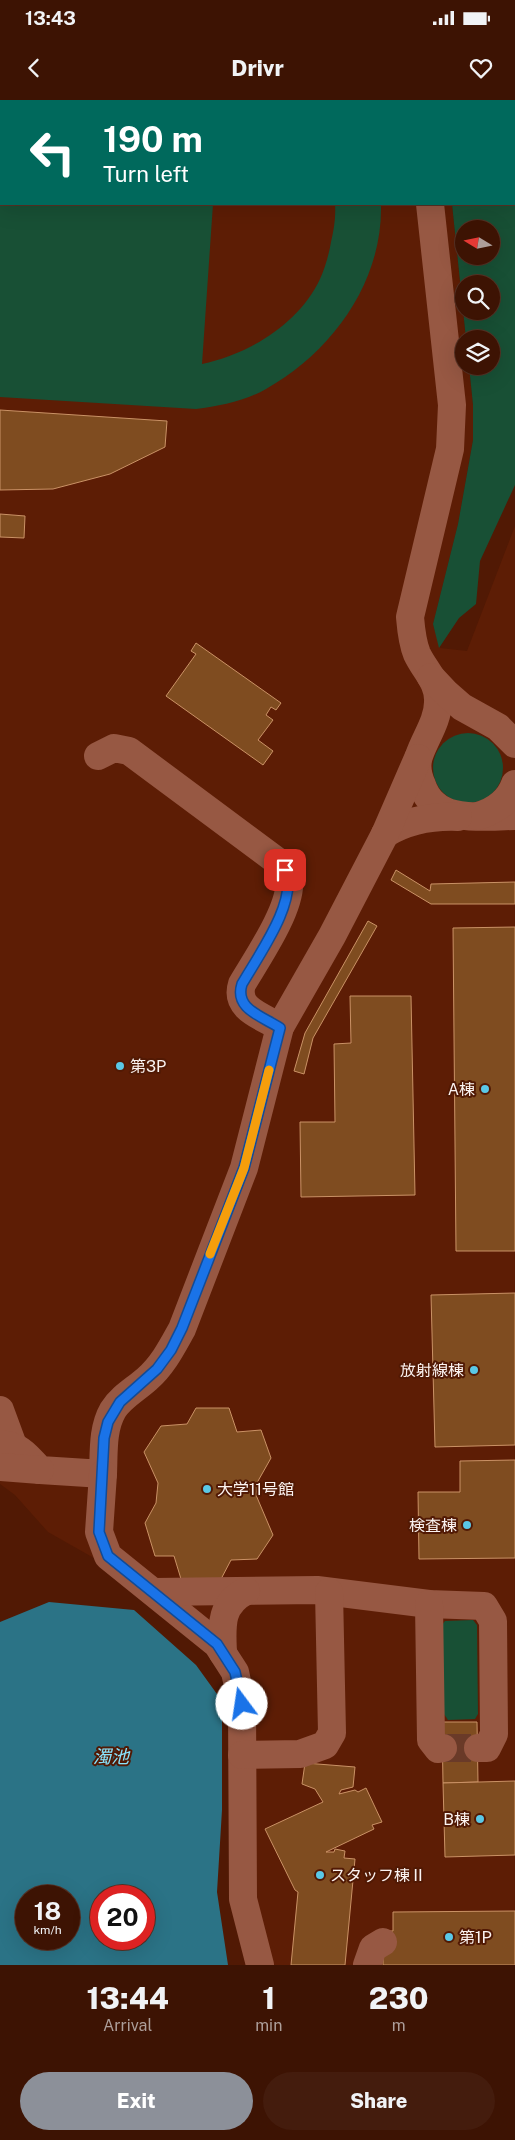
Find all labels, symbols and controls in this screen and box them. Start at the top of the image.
text: 13:43 [25,7,76,29]
icon: back [20,54,48,82]
icon: heart [467,54,495,82]
text: Drivr [231,55,284,81]
text: 190 m [103,119,203,160]
icon: left [20,120,85,185]
text: Turn left [103,161,189,187]
north arrow [455,220,500,265]
map controls [455,220,500,375]
button: search [455,275,500,320]
button: layers [455,330,500,375]
pin [264,849,306,891]
icon: arrive [271,856,299,884]
place label: 第3P [130,1057,166,1076]
marker: 第3P [114,1060,126,1072]
place label: A棟 [448,1080,475,1099]
marker: A棟 [479,1083,491,1095]
place label: 放射線棟 [400,1361,464,1380]
marker: 放射線棟 [468,1364,480,1376]
place label: 大学11号館 [217,1480,294,1499]
marker: 大学11号館 [201,1483,213,1495]
place label: 検査棟 [409,1516,457,1535]
marker: 検査棟 [461,1519,473,1531]
position arrow [215,1677,267,1729]
water label: 濁池 [93,1746,131,1767]
place label: B棟 [443,1810,470,1829]
marker: B棟 [474,1813,486,1825]
place label: スタッフ棟Ⅱ [330,1866,426,1885]
marker: スタッフ棟Ⅱ [314,1869,326,1881]
speed limit sign: 20 [90,1885,155,1950]
text: 18 [34,1896,61,1926]
text: km/h [33,1923,62,1937]
place label: 第1P [459,1928,492,1947]
marker: 第1P [443,1931,455,1943]
text: 13:44 [86,1980,169,2016]
text: 1 [262,1980,275,2016]
text: 230 [369,1980,429,2016]
text: Arrival [103,2016,152,2035]
text: min [255,2016,282,2035]
text: m [392,2016,406,2035]
button: Exit [20,2072,253,2130]
button: Share [263,2072,495,2130]

